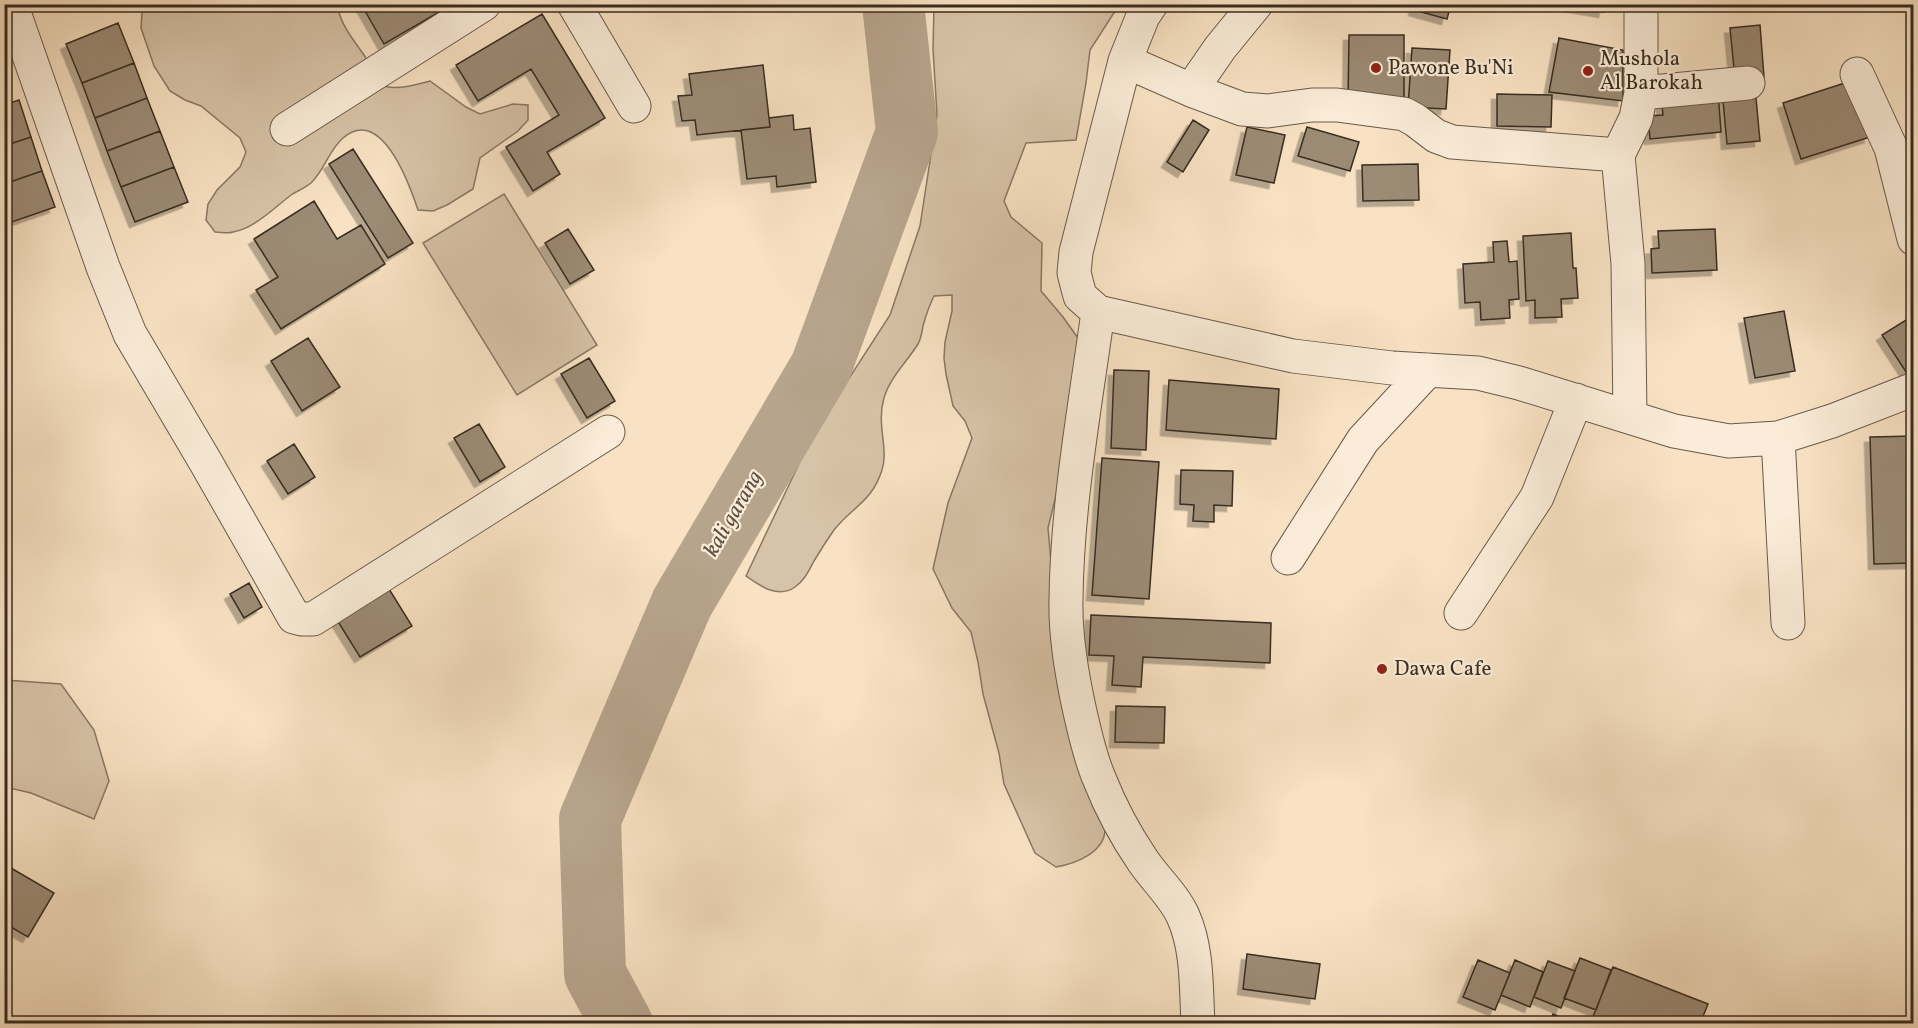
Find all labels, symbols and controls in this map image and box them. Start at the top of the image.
place label: Mushola Al Barokah [1600,45,1703,98]
place label: Pawone Bu'Ni [1388,54,1513,83]
marker: Pawone Bu'Ni [1369,61,1383,75]
marker: Mushola Al Barokah [1581,64,1595,78]
water label: kali garang [697,465,771,563]
place label: Dawa Cafe [1394,655,1491,684]
marker: Dawa Cafe [1375,662,1389,676]

